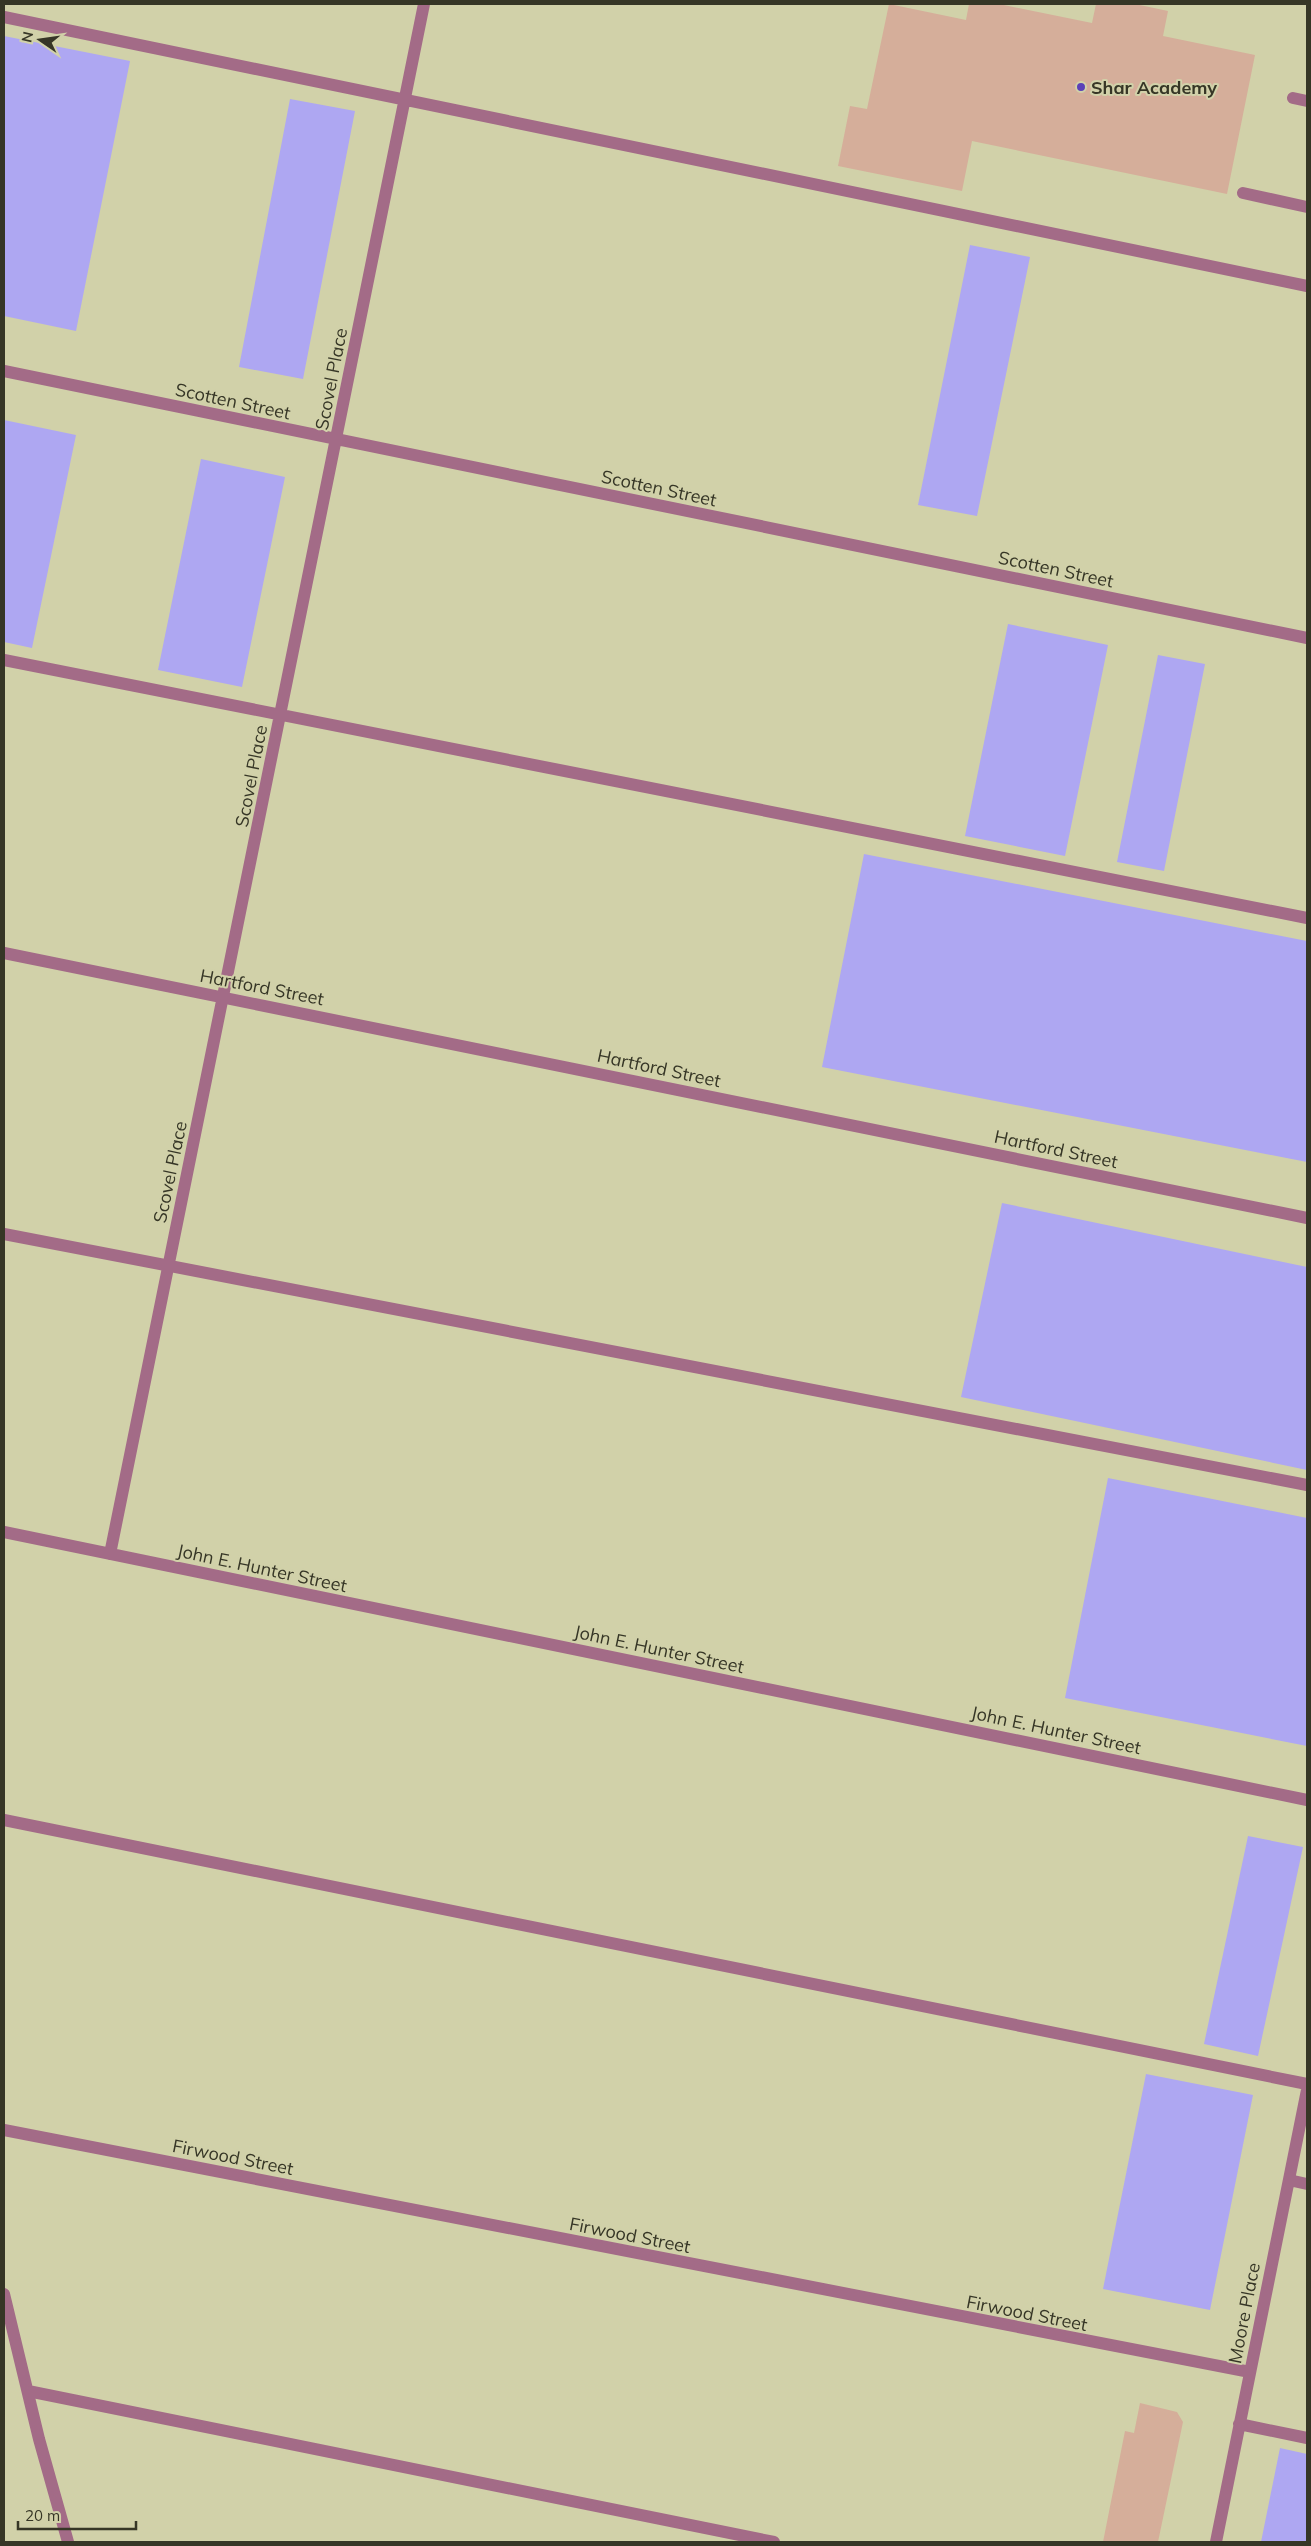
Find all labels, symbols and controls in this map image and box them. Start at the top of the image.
north arrow [15,15,65,65]
text: N [17,30,37,44]
place label: Shar Academy [1091,76,1217,99]
marker: Shar Academy [1075,81,1087,93]
street label: Scovel Place [310,326,352,432]
street label: Scotten Street [173,378,293,424]
street label: Scotten Street [599,465,719,511]
street label: Scotten Street [996,546,1116,592]
street label: Scovel Place [230,723,272,829]
street label: Hartford Street [198,964,326,1010]
street label: Hartford Street [595,1044,723,1092]
street label: Scovel Place [148,1119,192,1225]
street label: Hartford Street [992,1125,1120,1173]
street label: John E. Hunter Street [175,1539,349,1597]
street label: John E. Hunter Street [572,1620,746,1678]
street label: John E. Hunter Street [969,1701,1143,1759]
street label: Firwood Street [171,2134,295,2180]
street label: Firwood Street [568,2212,692,2258]
street label: Moore Place [1223,2261,1265,2365]
street label: Firwood Street [965,2290,1089,2336]
scale bar [18,2498,135,2530]
text: 20 m [25,2506,60,2525]

